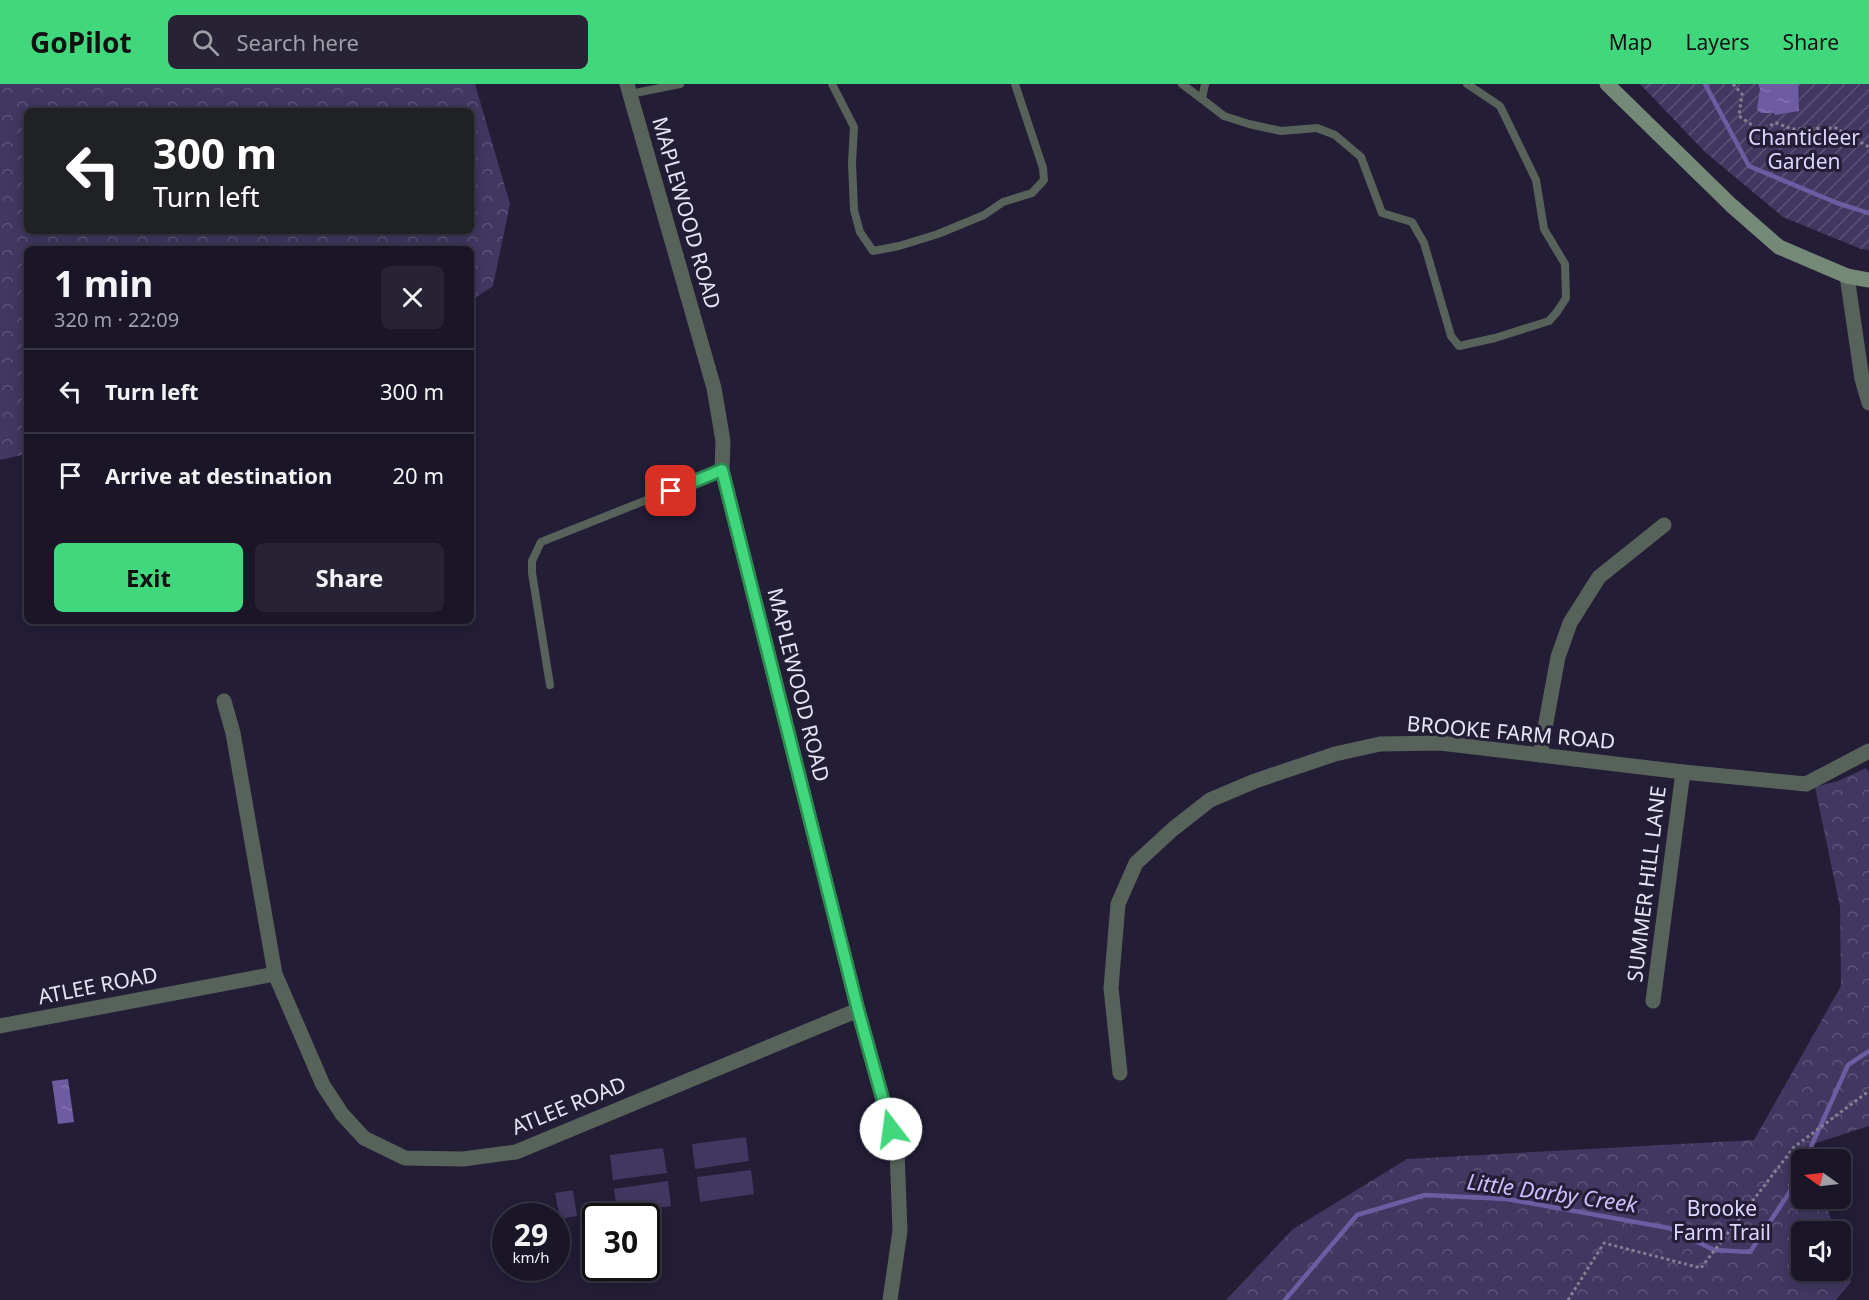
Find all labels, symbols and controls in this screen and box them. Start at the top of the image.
search box [168,15,588,69]
text: GoPilot [30,23,132,61]
icon: search [189,26,222,59]
text: Search here [237,27,359,57]
text: Map [1609,28,1653,56]
text: Layers [1686,28,1750,56]
text: Share [1783,28,1839,56]
street label: MAPLEWOOD ROAD [646,113,728,312]
park label: Chanticleer Garden [1748,123,1860,175]
text: 300 m [153,124,277,181]
icon: left [54,132,132,210]
text: Turn left [153,178,259,215]
text: 1 min [54,259,153,308]
button: close [381,266,444,329]
text: 320 m · 22:09 [54,306,179,333]
icon: left [54,375,87,408]
text: Turn left [105,376,199,406]
text: 300 m [380,376,444,406]
icon: arrive [54,459,87,492]
text: Arrive at destination [105,460,332,490]
text: 20 m [393,460,444,490]
pin [645,465,696,516]
icon: arrive [654,474,687,507]
button: Exit [54,543,243,612]
button: Share [255,543,444,612]
street label: MAPLEWOOD ROAD [761,585,837,784]
street label: BROOKE FARM ROAD [1406,709,1616,755]
street label: SUMMER HILL LANE [1620,784,1672,984]
street label: ATLEE ROAD [36,960,160,1010]
street label: ATLEE ROAD [507,1069,630,1141]
position arrow [859,1097,923,1161]
north arrow [1791,1149,1851,1209]
map controls [1791,1149,1851,1281]
water label: Little Darby Creek [1465,1165,1640,1219]
park label: Brooke Farm Trail [1673,1194,1771,1246]
speed limit sign: 30 [582,1203,660,1281]
text: 29 [514,1214,548,1255]
button: sound [1791,1221,1851,1281]
text: km/h [513,1247,549,1267]

